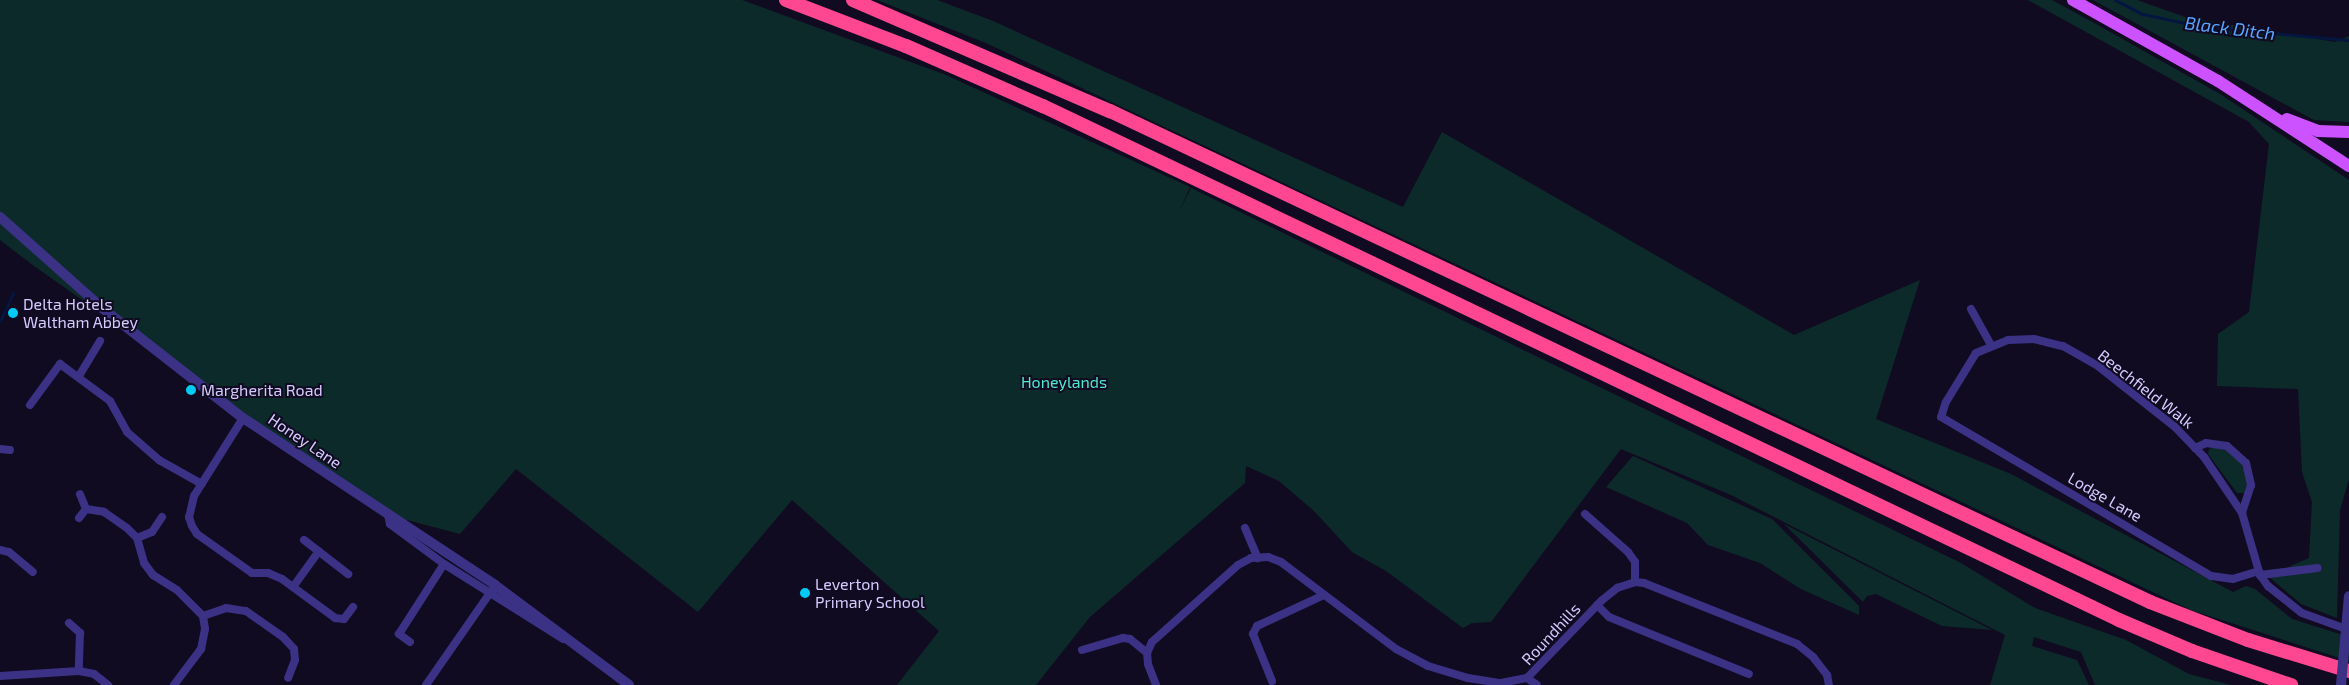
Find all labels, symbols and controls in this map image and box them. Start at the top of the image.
water label: Black Ditch [2183,12,2277,44]
place label: Delta Hotels Waltham Abbey [23,294,138,332]
marker: Delta Hotels Waltham Abbey [7,307,19,319]
street label: Beechfield Walk [2094,346,2198,432]
park label: Honeylands [1021,372,1107,392]
place label: Margherita Road [201,380,323,400]
marker: Margherita Road [185,384,197,396]
street label: Honey Lane [265,409,345,473]
street label: Lodge Lane [2065,468,2145,526]
place label: Leverton Primary School [815,574,925,612]
marker: Leverton Primary School [799,587,811,599]
street label: Roundhills [1518,599,1584,669]

